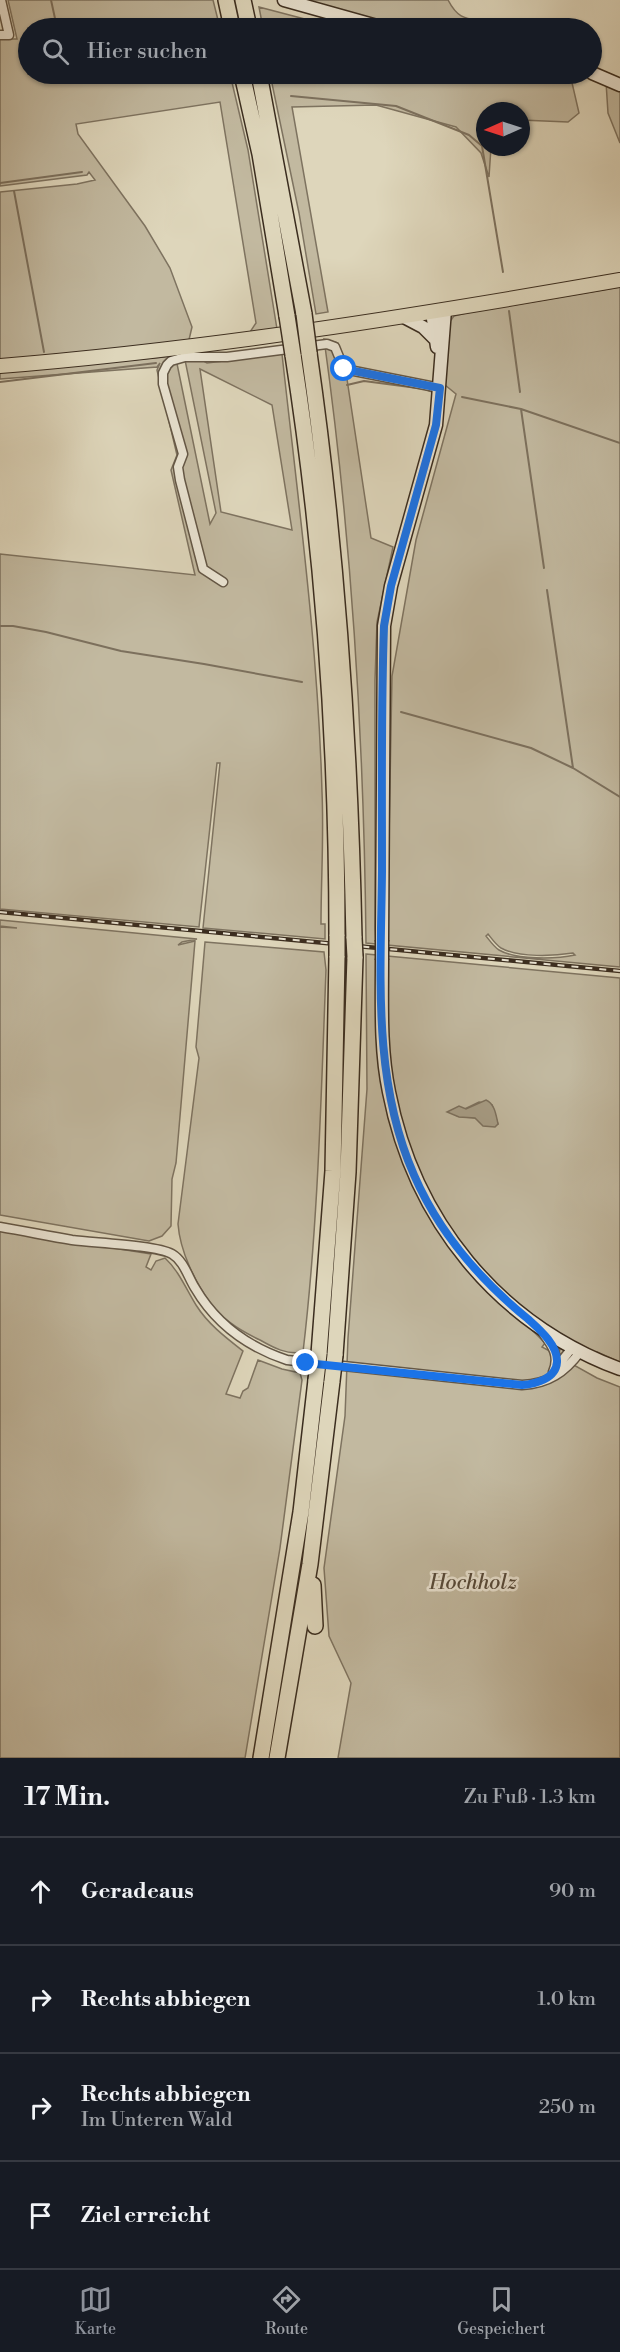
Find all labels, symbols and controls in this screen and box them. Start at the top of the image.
search box [18,18,602,84]
icon: search [39,35,72,68]
text: Hier suchen [87,38,207,65]
north arrow [476,102,530,156]
route start [330,355,356,381]
route end [292,1349,318,1375]
park label: Hochholz [428,1570,517,1596]
text: 17 Min. [24,1781,110,1813]
text: Zu Fuß · 1.3 km [464,1785,596,1810]
icon: ahead [24,1875,57,1908]
text: Geradeaus [81,1878,194,1905]
text: 90 m [549,1879,596,1904]
icon: right [24,1983,57,2016]
text: Rechts abbiegen [81,1986,251,2013]
text: 1.0 km [537,1987,596,2012]
text: Rechts abbiegen [81,2081,251,2108]
icon: right [24,2091,57,2124]
text: 250 m [539,2095,596,2120]
text: Im Unteren Wald [81,2108,232,2133]
icon: arrive [24,2199,57,2232]
text: Ziel erreicht [81,2202,210,2229]
tab: Karte [75,2283,116,2339]
tab: Route [265,2283,308,2339]
tab: Gespeichert [457,2283,545,2339]

